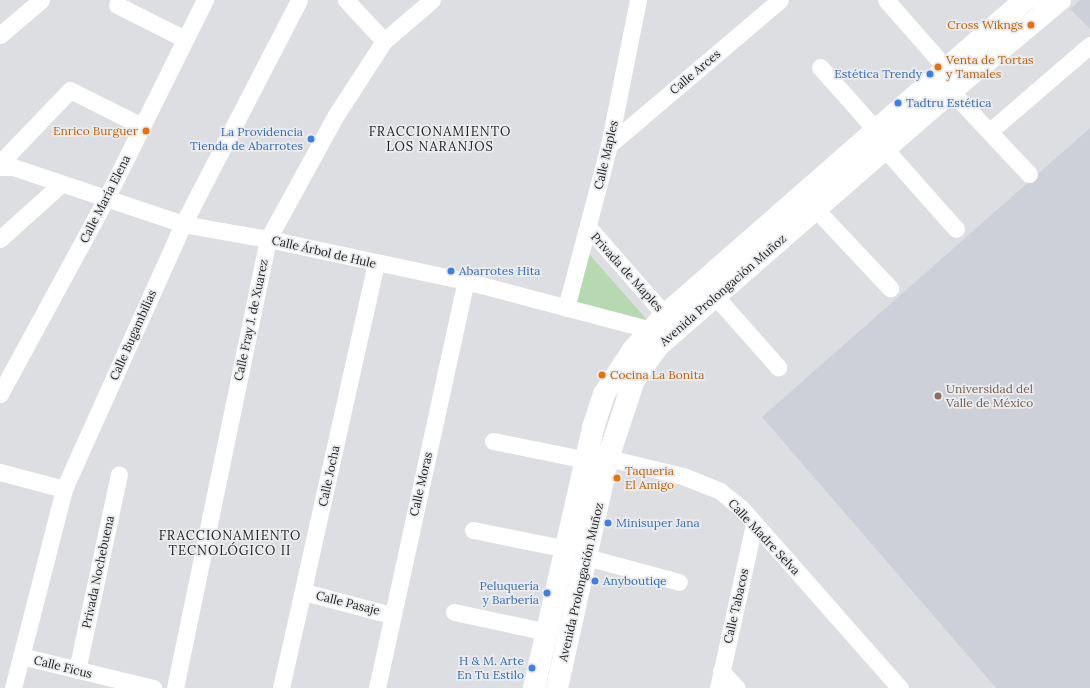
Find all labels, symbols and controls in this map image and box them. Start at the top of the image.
place label: Cross Wikngs [947,18,1023,32]
marker: Cross Wikngs [1026,20,1036,30]
street label: Calle Arces [667,47,723,97]
place label: Venta de Tortas y Tamales [946,53,1034,81]
marker: Venta de Tortas y Tamales [933,62,943,72]
place label: Estética Trendy [834,67,922,81]
marker: Estética Trendy [925,69,935,79]
place label: Tadtru Estética [906,96,992,110]
marker: Tadtru Estética [893,98,903,108]
street label: Calle Maples [591,119,621,191]
place label: Enrico Burguer [53,124,138,138]
place label: La Providencia Tienda de Abarrotes [190,125,303,153]
district label: FRACCIONAMIENTO LOS NARANJOS [369,125,511,156]
marker: Enrico Burguer [141,126,151,136]
marker: La Providencia Tienda de Abarrotes [306,134,316,144]
street label: Calle María Elena [77,153,133,245]
street label: Privada de Maples [588,230,666,314]
street label: Avenida Prolongación Muñoz [657,231,789,349]
street label: Calle Árbol de Hule [270,233,378,271]
street label: Calle Fray J. de Xuarez [231,258,271,382]
place label: Abarrotes Hita [459,264,541,278]
marker: Abarrotes Hita [446,266,456,276]
street label: Calle Bugambilias [107,287,159,383]
place label: Cocina La Bonita [610,368,705,382]
marker: Cocina La Bonita [597,370,607,380]
place label: Universidad del Valle de México [946,382,1033,410]
marker: Universidad del Valle de México [933,391,943,401]
street label: Calle Jocha [316,444,342,508]
street label: Calle Moras [407,450,435,518]
place label: Taqueria El Amigo [625,464,674,492]
marker: Taqueria El Amigo [612,473,622,483]
street label: Calle Madre Selva [725,496,803,578]
street label: Avenida Prolongación Muñoz [556,501,606,663]
street label: Privada Nochebuena [79,514,117,630]
place label: Minisuper Jana [616,516,700,530]
marker: Minisuper Jana [603,518,613,528]
district label: FRACCIONAMIENTO TECNOLÓGICO II [159,529,301,560]
street label: Calle Tabacos [720,567,752,645]
place label: Anyboutiqe [603,574,667,588]
marker: Anyboutiqe [590,576,600,586]
place label: Peluquería y Barbería [480,579,539,607]
street label: Calle Pasaje [314,588,382,618]
marker: Peluquería y Barbería [542,588,552,598]
street label: Calle Ficus [32,653,94,681]
place label: H & M. Arte En Tu Estilo [457,654,524,682]
marker: H & M. Arte En Tu Estilo [527,663,537,673]

